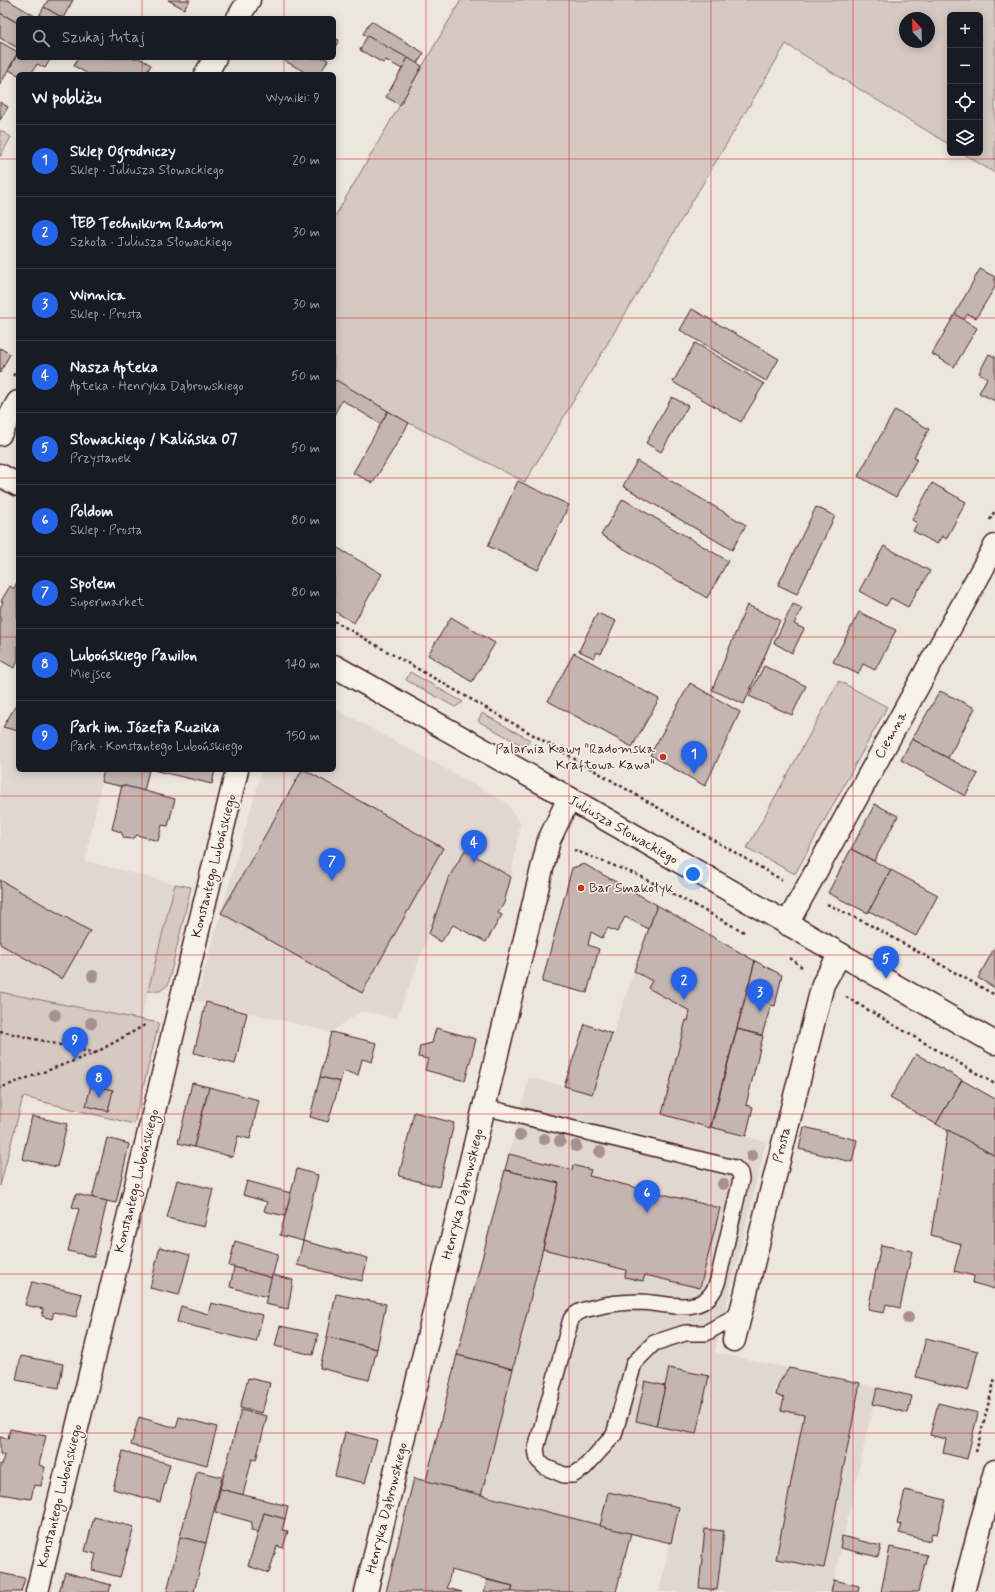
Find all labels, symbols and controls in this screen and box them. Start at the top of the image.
north arrow [899,12,935,48]
map controls [947,12,983,156]
button: + [947,12,983,48]
search box [16,16,336,60]
icon: search [30,27,52,49]
text: Szukaj tutaj [62,28,145,48]
button: − [947,48,983,84]
button: locate [947,84,983,120]
text: W pobliżu [32,87,101,109]
text: Wyniki: 9 [265,90,320,107]
button: layers [947,120,983,156]
text: Sklep Ogrodniczy [70,142,176,162]
text: 1 [42,152,48,169]
text: 20 m [292,152,320,169]
text: Sklep · Juliusza Słowackiego [70,162,224,179]
text: TEB Technikum Radom [70,214,224,234]
text: 2 [42,224,48,241]
text: 30 m [293,224,320,241]
text: Szkoła · Juliusza Słowackiego [70,234,232,251]
text: Winnica [70,286,125,306]
text: 3 [42,296,48,313]
text: 30 m [293,296,320,313]
text: Sklep · Prosta [70,306,142,323]
text: Nasza Apteka [70,358,158,378]
text: 4 [41,368,49,385]
text: 50 m [291,368,320,385]
text: Apteka · Henryka Dąbrowskiego [70,378,244,395]
text: Słowackiego / Kalińska 07 [70,430,237,450]
text: 5 [41,440,49,457]
text: 50 m [291,440,320,457]
text: Przystanek [70,450,131,467]
text: Poldom [70,502,113,522]
text: 6 [42,512,48,529]
text: 80 m [291,512,320,529]
text: Sklep · Prosta [70,522,142,539]
text: Społem [70,574,116,594]
text: 7 [41,584,49,601]
text: 80 m [291,584,320,601]
text: Supermarket [70,594,144,611]
text: Lubońskiego Pawilon [70,646,197,666]
text: 8 [41,656,49,673]
text: 140 m [285,656,320,673]
text: Miejsce [70,666,112,683]
street label: Ciemna [871,707,912,762]
text: Park im. Józefa Ruzika [70,718,220,738]
text: 9 [42,728,48,745]
text: 150 m [286,728,320,745]
text: Park · Konstantego Lubońskiego [70,738,243,755]
place label: Palarnia Kawy "Radomska Kraftowa Kawa" [495,740,656,774]
pin: 1 [681,741,707,774]
marker: Palarnia Kawy "Radomska Kraftowa Kawa" [658,752,668,762]
street label: Juliusza Słowackiego [565,791,681,869]
street label: Konstantego Lubońskiego [187,792,242,940]
pin: 4 [461,830,487,863]
pin: 7 [319,848,345,881]
your location [683,864,703,884]
place label: Bar Smakołyk [589,879,673,897]
marker: Bar Smakołyk [576,883,586,893]
pin: 5 [873,946,899,979]
pin: 2 [671,967,697,1000]
pin: 3 [747,979,773,1012]
pin: 9 [62,1027,88,1060]
pin: 8 [86,1065,112,1098]
street label: Konstantego Lubońskiego [110,1107,165,1255]
street label: Prosta [769,1125,795,1165]
street label: Henryka Dąbrowskiego [438,1126,488,1262]
pin: 6 [634,1180,660,1213]
street label: Konstantego Lubońskiego [33,1422,88,1570]
street label: Henryka Dąbrowskiego [362,1440,412,1576]

